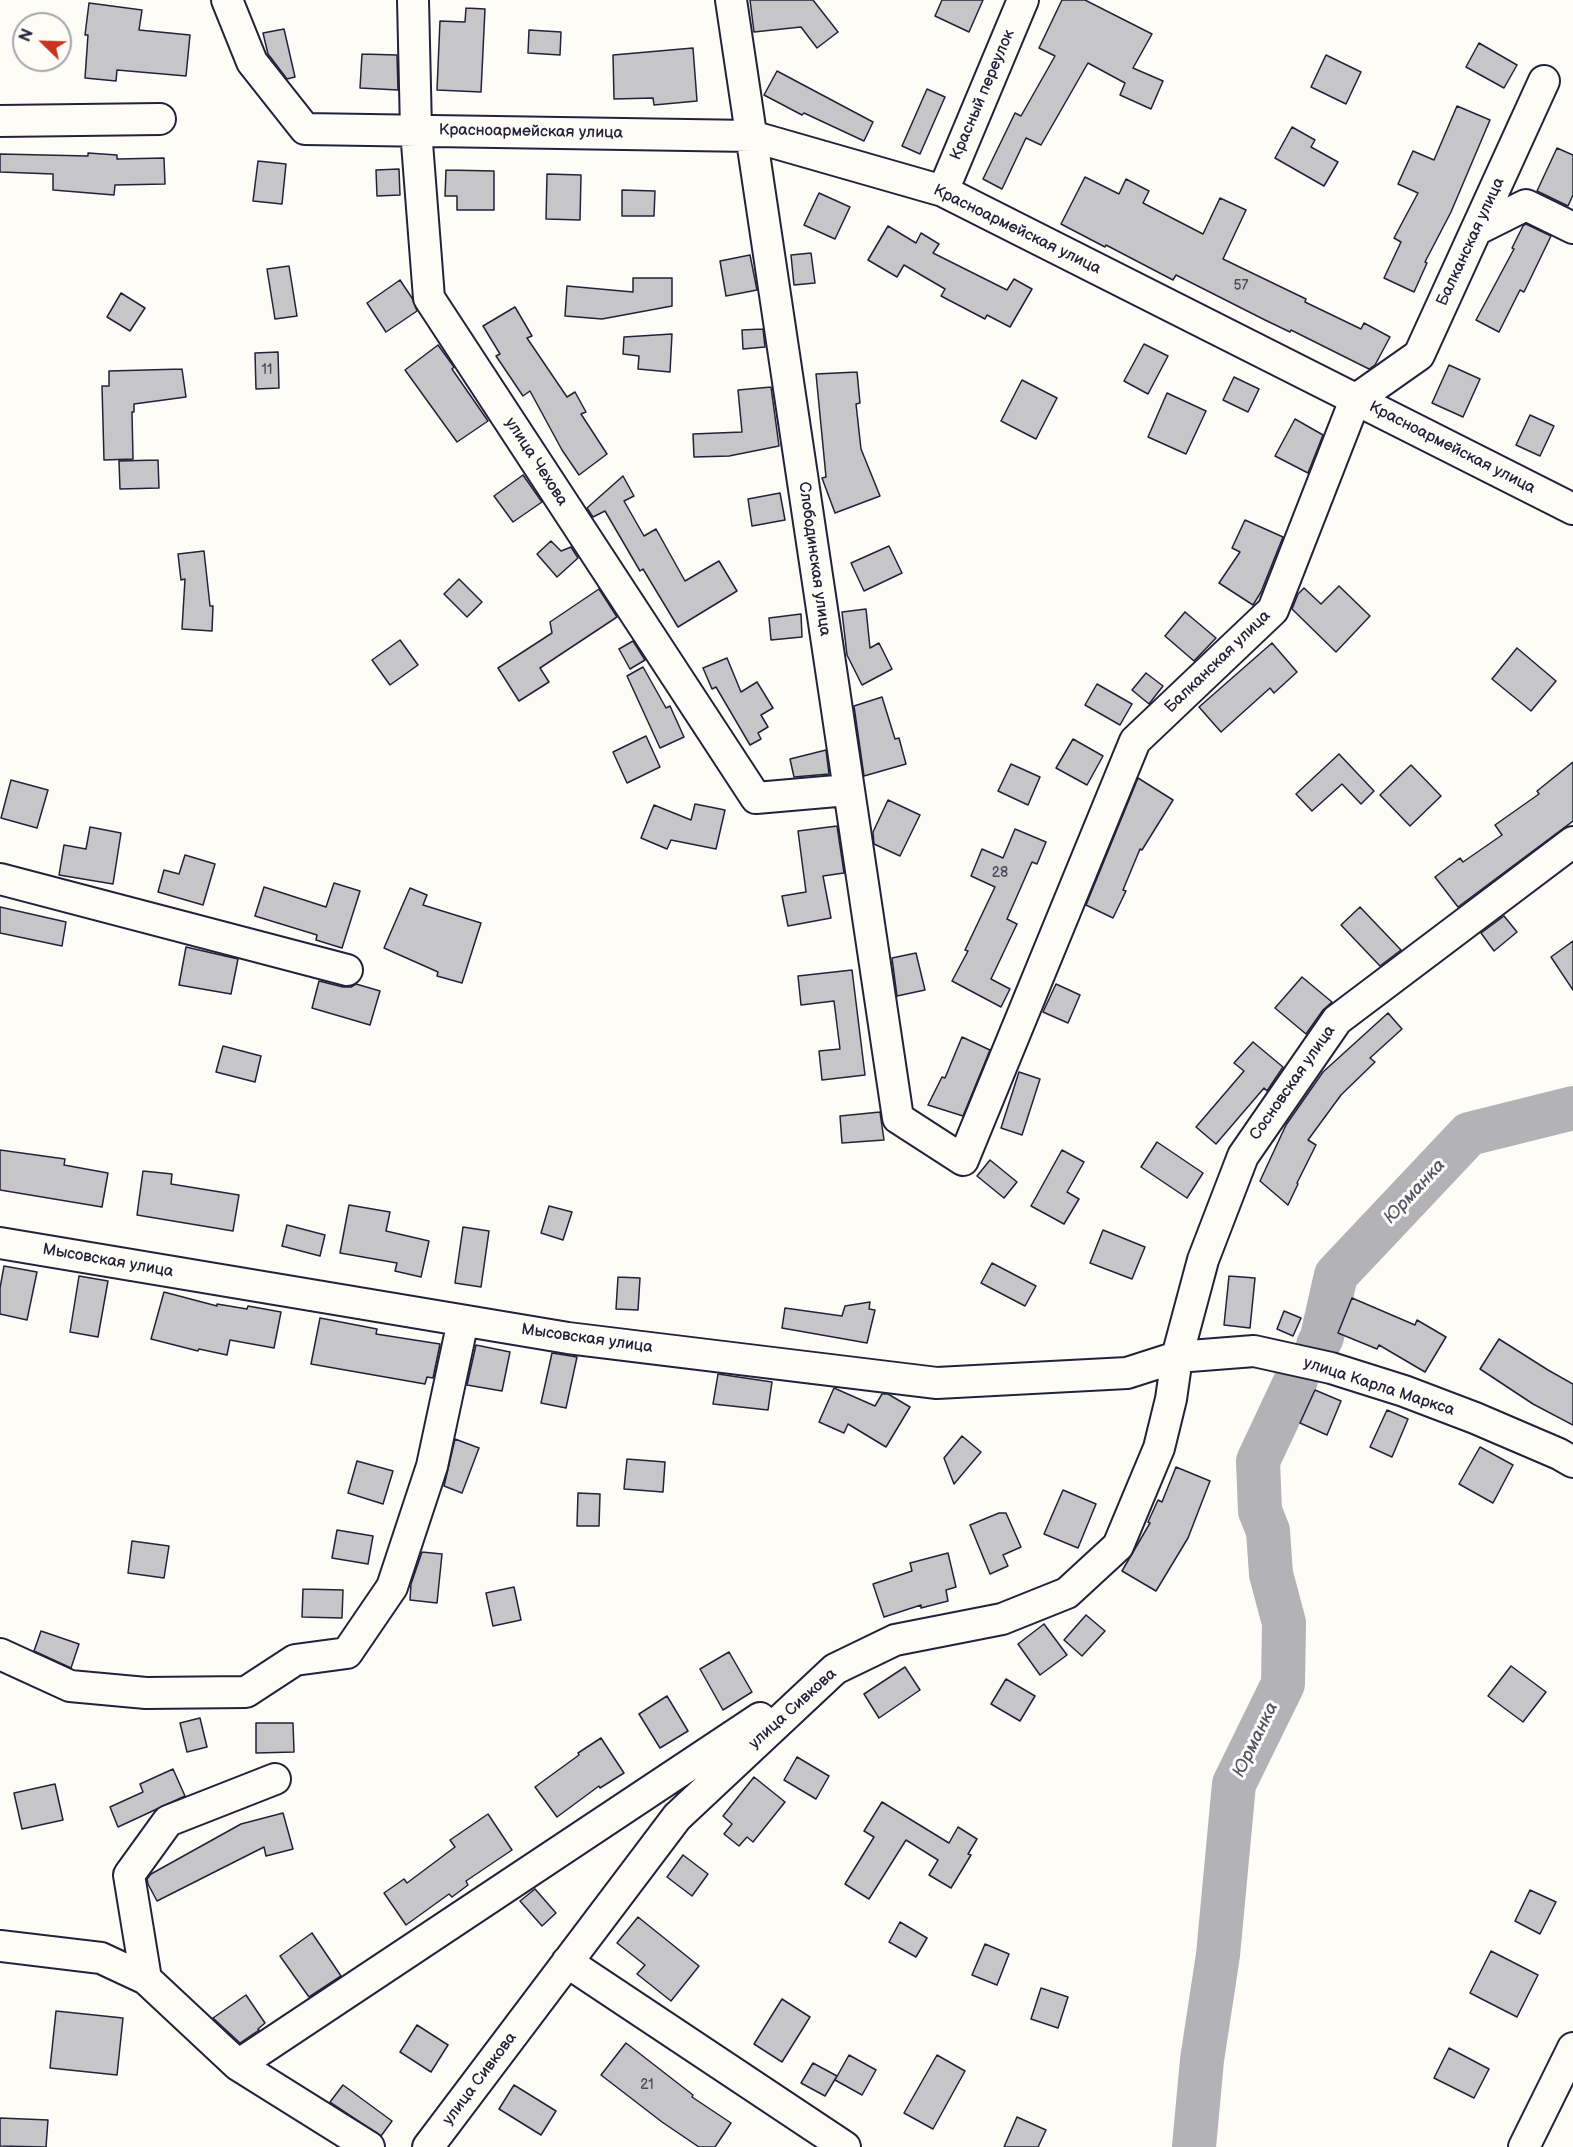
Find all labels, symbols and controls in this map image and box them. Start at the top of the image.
north arrow [12,12,72,72]
text: N [16,26,38,45]
street label: Красный переулок [947,27,1019,163]
street label: Красноармейская улица [439,121,623,143]
street label: Балканская улица [1433,175,1509,309]
street label: Красноармейская улица [930,181,1104,279]
house number: 57 [1234,278,1248,294]
house number: 11 [262,362,272,378]
street label: Красноармейская улица [1366,398,1538,498]
street label: улица Чехова [500,414,572,510]
street label: Слободинская улица [794,481,834,637]
street label: Балканская улица [1161,607,1275,717]
house number: 28 [992,865,1008,881]
street label: Сосновская улица [1246,1022,1340,1144]
water label: Юрманка [1380,1155,1450,1229]
street label: Мысовская улица [41,1240,175,1282]
street label: Мысовская улица [520,1320,654,1358]
street label: улица Карла Маркса [1301,1354,1457,1420]
street label: улица Сивкова [745,1665,841,1753]
water label: Юрманка [1229,1699,1283,1781]
street label: улица Сивкова [439,2029,521,2129]
house number: 21 [640,2077,654,2093]

